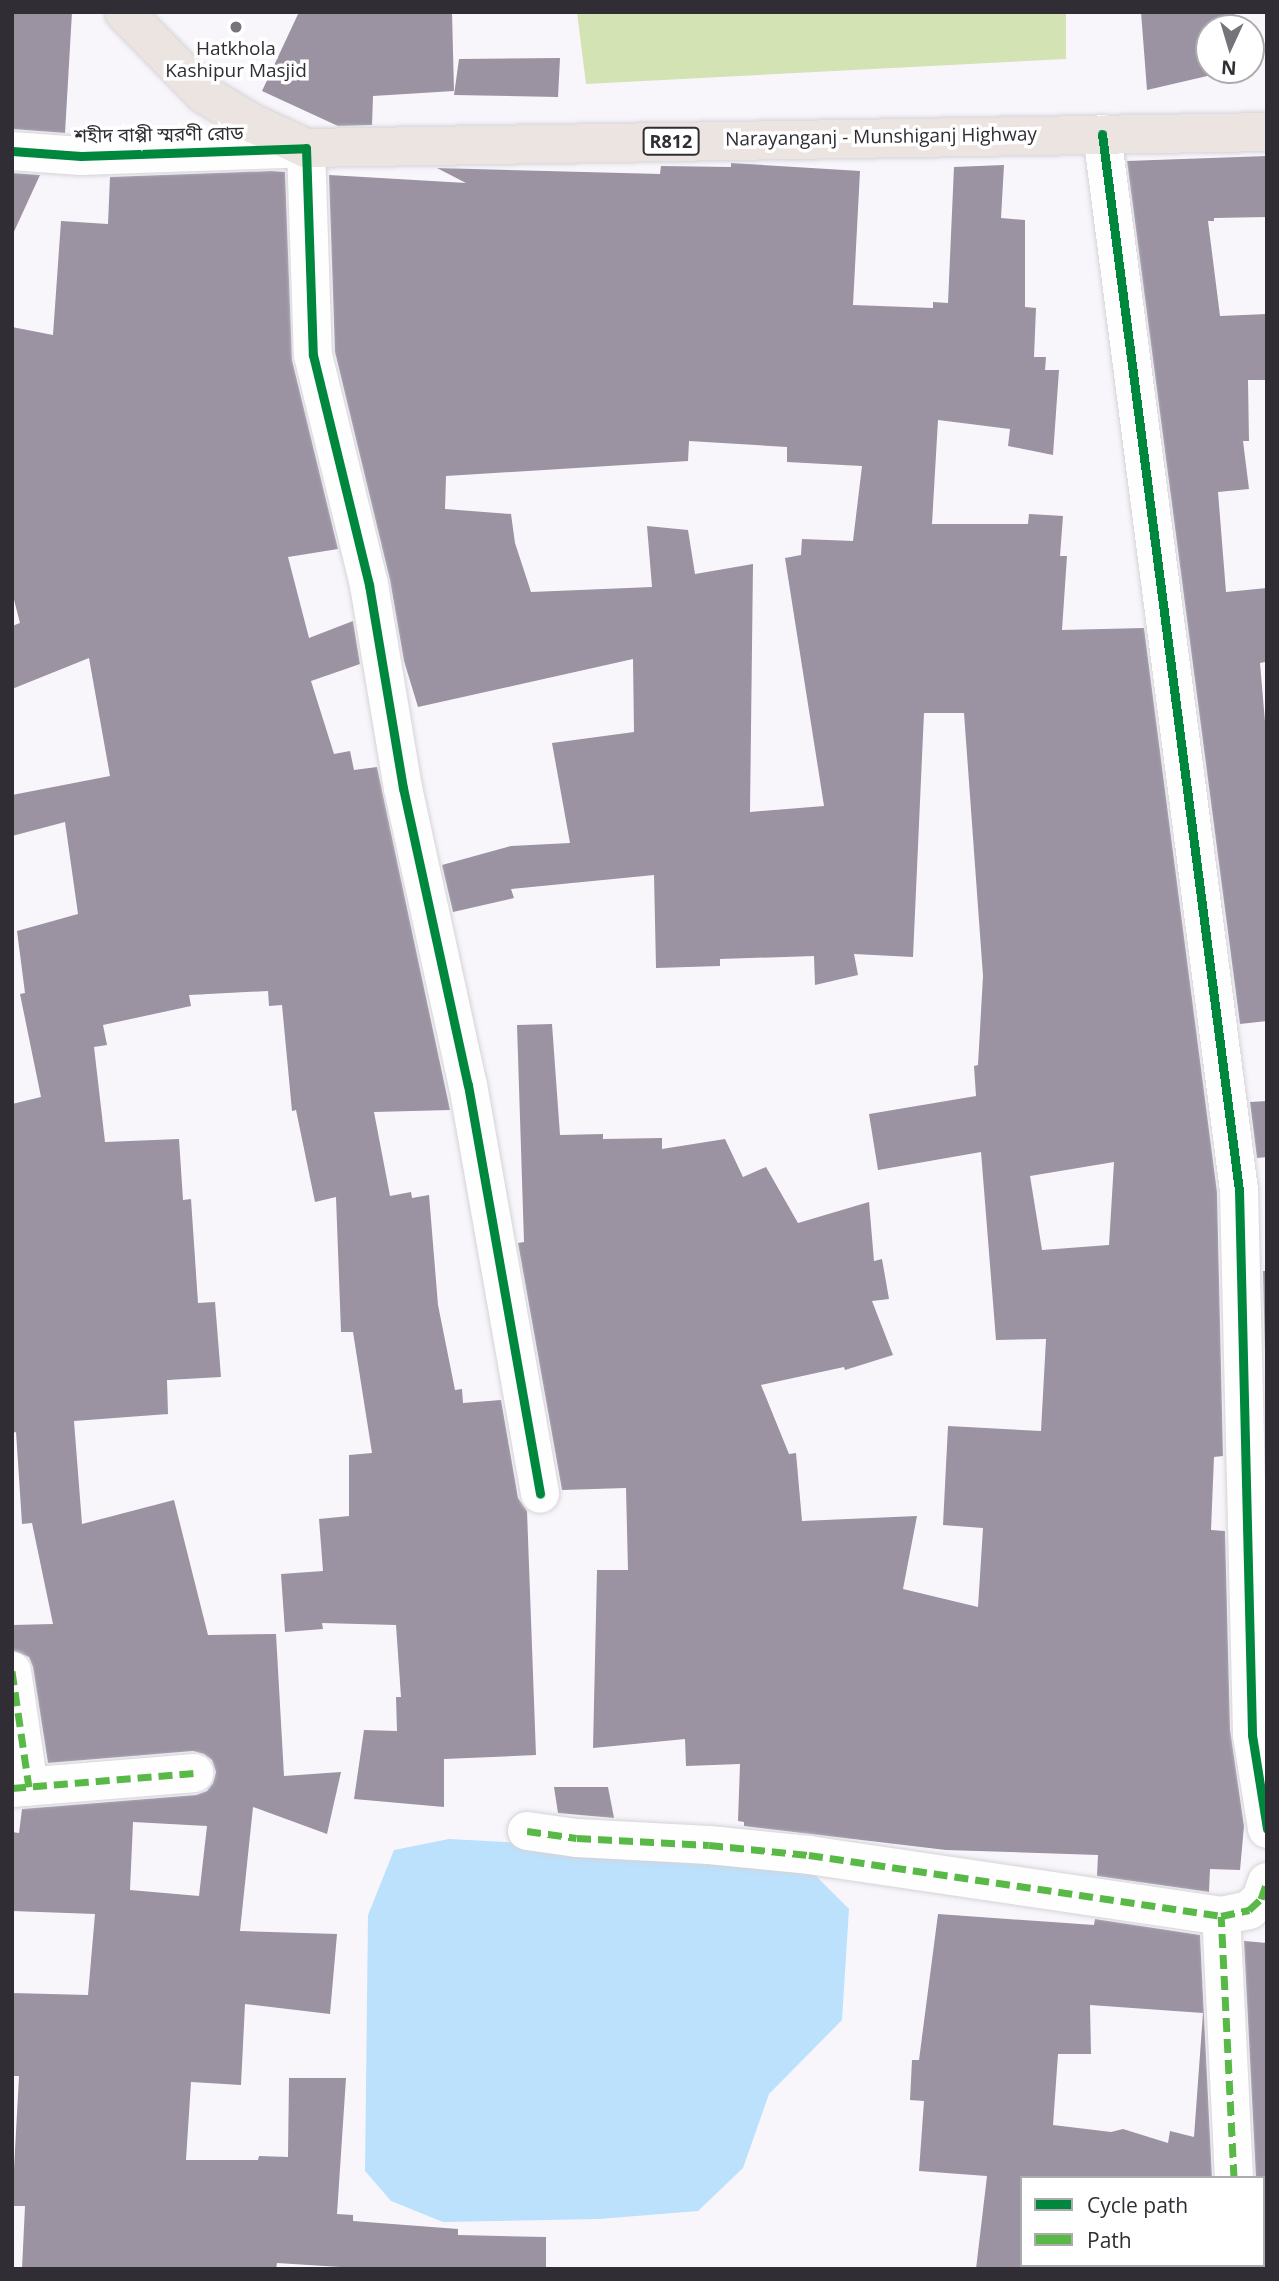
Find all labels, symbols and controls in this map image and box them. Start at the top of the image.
north arrow [1195,14,1265,84]
marker: Hatkhola Kashipur Masjid [228,19,244,35]
place label: Hatkhola Kashipur Masjid [165,38,307,82]
text: N [1220,54,1237,81]
street label: শহীদ বাপ্পী স্মরণী রোড [74,122,244,148]
street label: Narayanganj - Munshiganj Highway [725,123,1037,151]
road number: R812 [641,126,701,156]
legend [1020,2176,1265,2267]
text: Cycle path [1087,2191,1188,2219]
text: Path [1087,2226,1132,2254]

